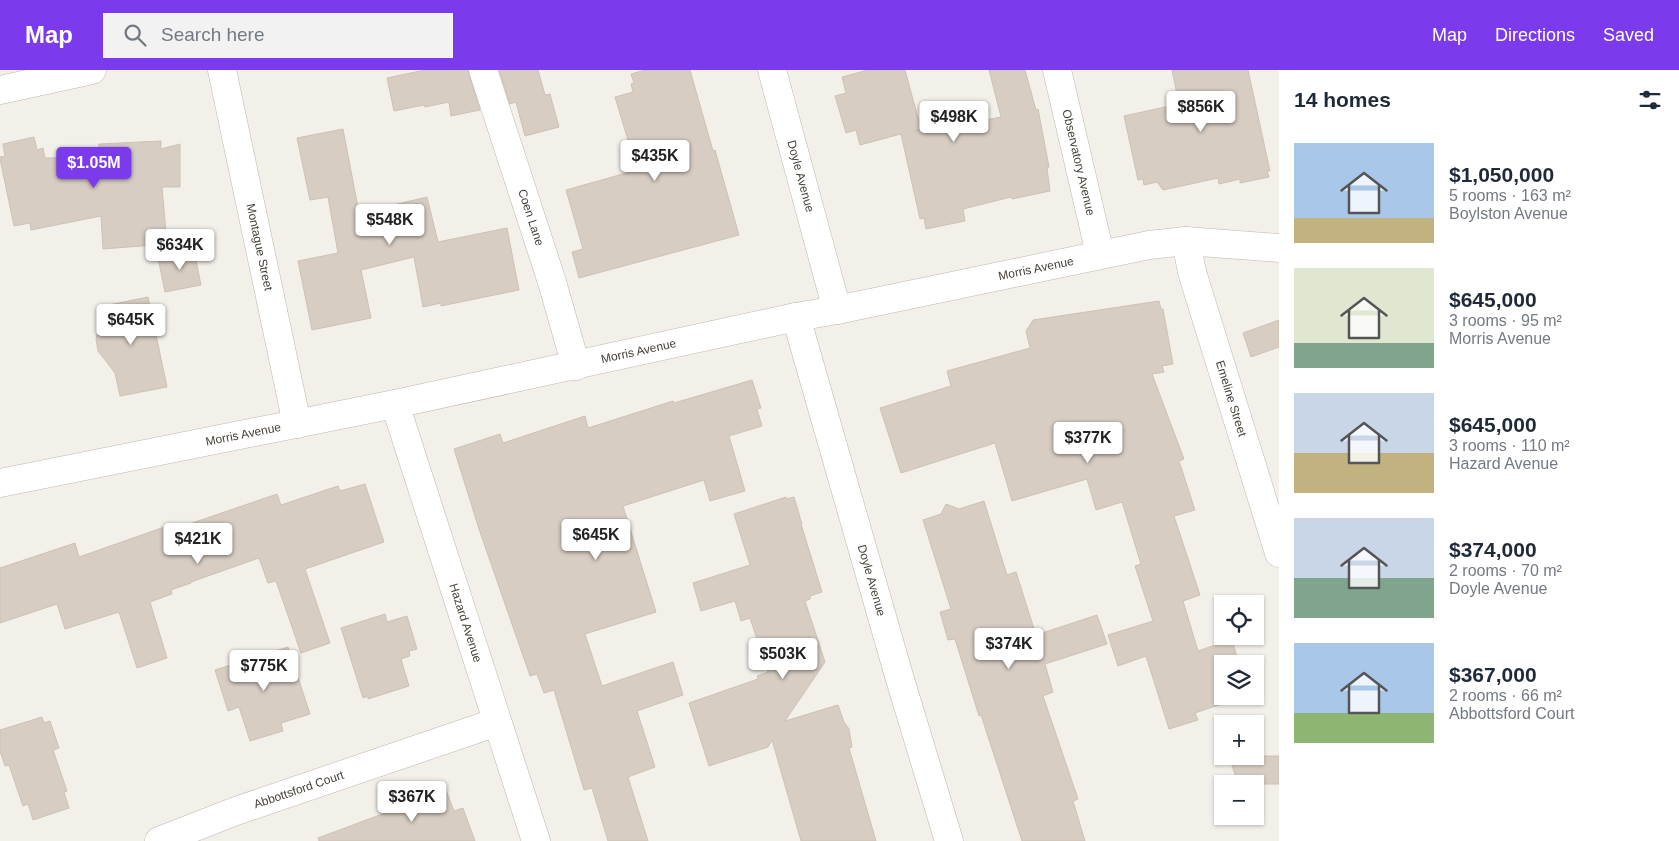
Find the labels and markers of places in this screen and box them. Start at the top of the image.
pin: $856K [1166,90,1236,133]
pin: $498K [919,100,989,143]
pin: $435K [620,140,690,182]
pin: $1.05M [53,146,135,189]
pin: $548K [355,204,425,246]
pin: $634K [145,228,215,271]
pin: $645K [96,304,166,346]
pin: $377K [1053,422,1123,464]
pin: $645K [561,518,631,561]
pin: $421K [163,522,233,565]
pin: $374K [974,628,1044,670]
pin: $503K [748,638,818,680]
pin: $775K [229,650,299,692]
pin: $367K [377,780,447,823]

